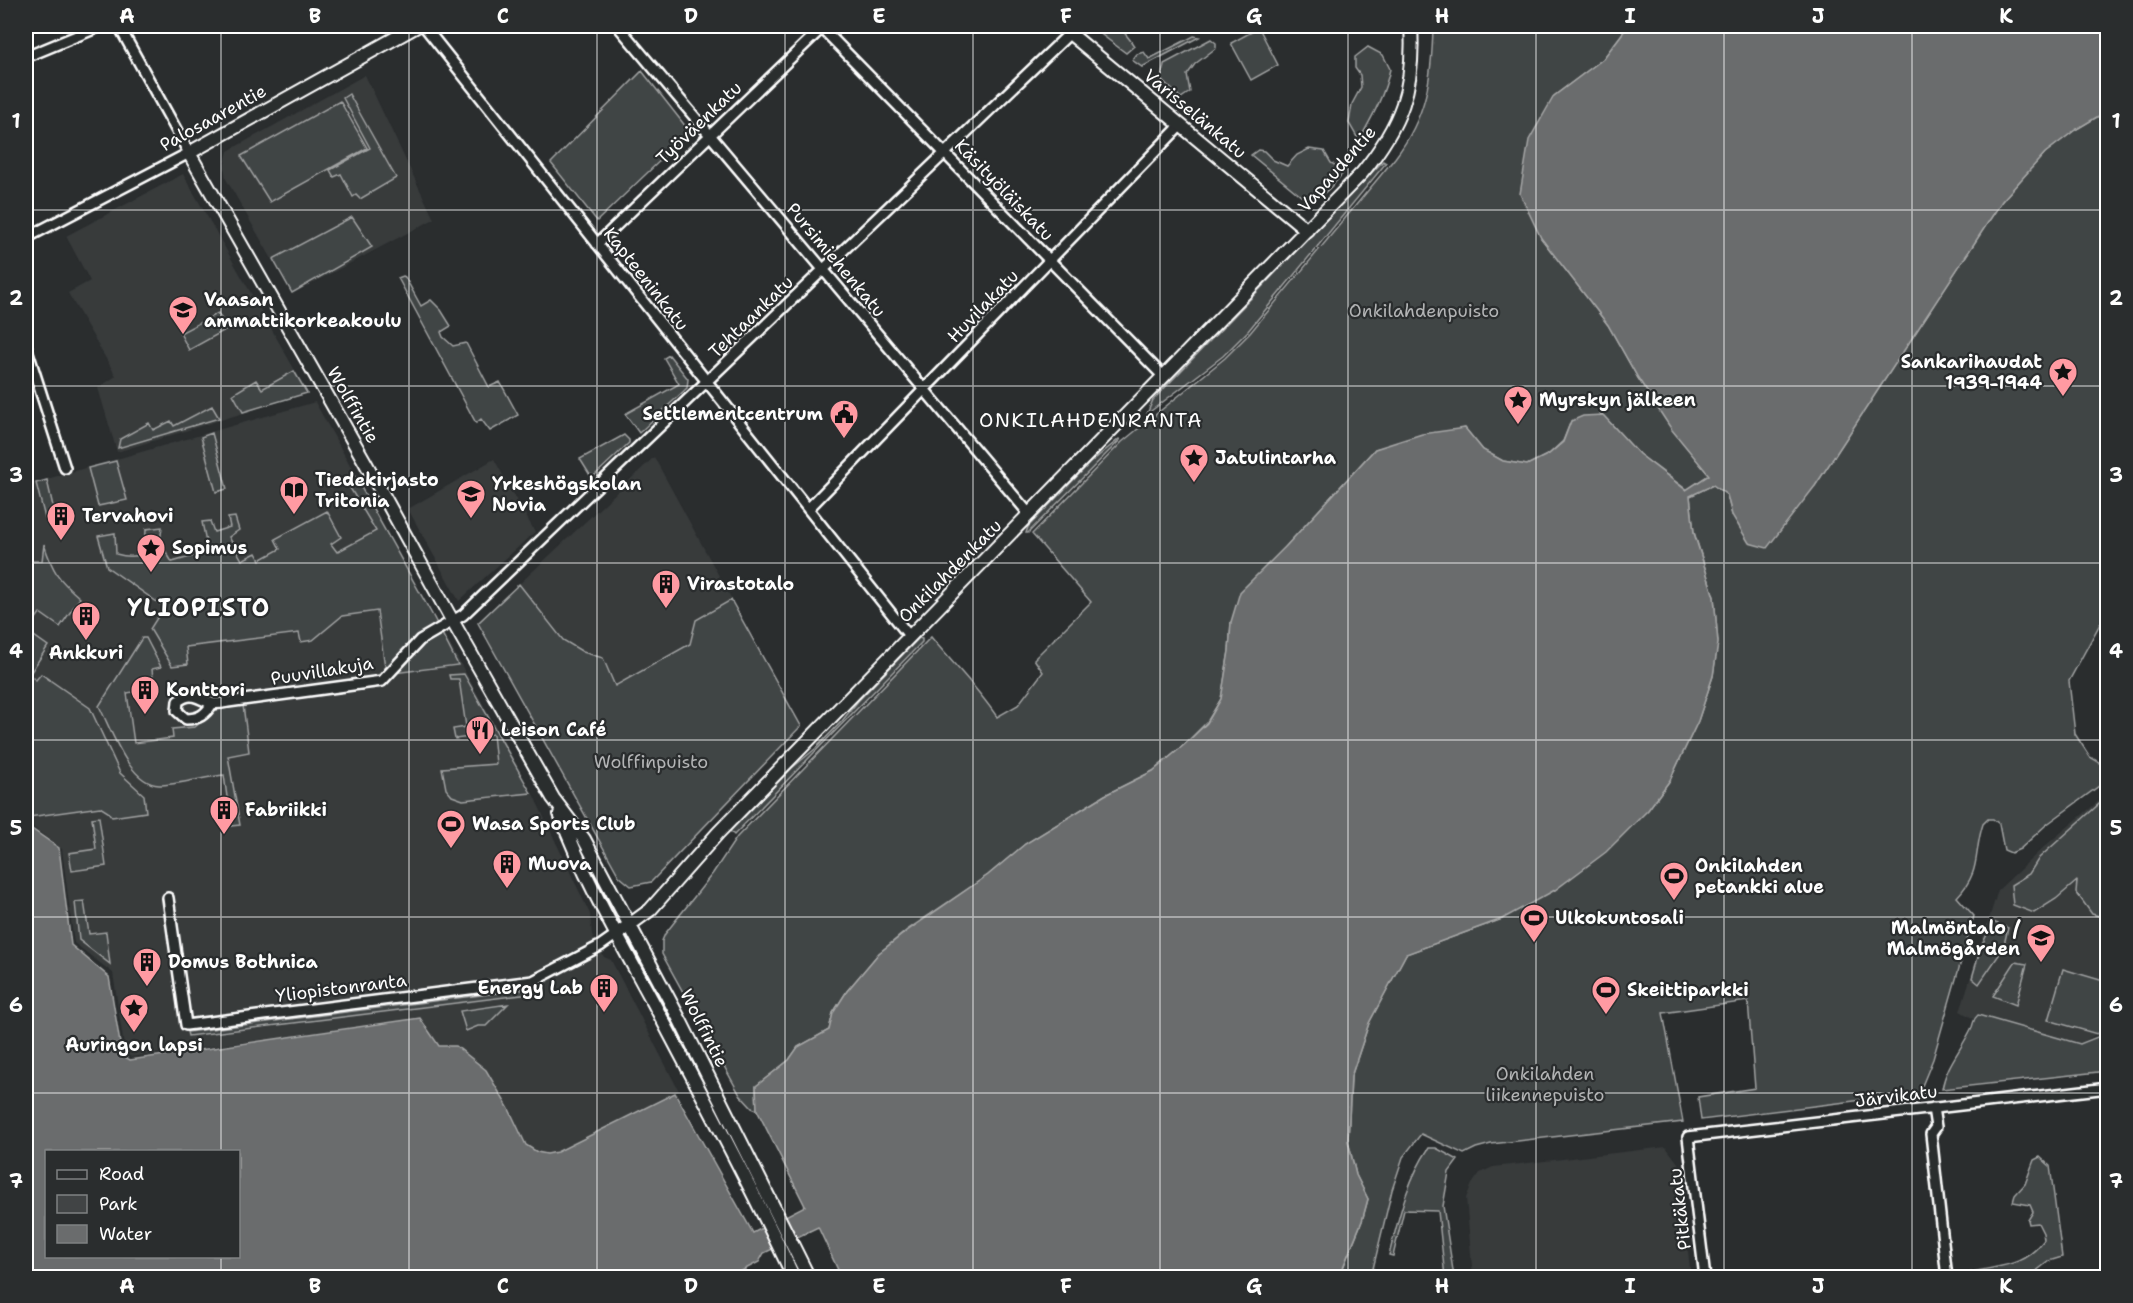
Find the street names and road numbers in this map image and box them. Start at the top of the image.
street label: Varisselänkatu [1138,64,1252,164]
street label: Työväenkatu [651,76,747,170]
street label: Palosaarentie [156,79,270,157]
street label: Vapaudentie [1293,120,1381,218]
street label: Käsityöläiskatu [949,134,1059,246]
street label: Pursimiehenkatu [781,198,891,322]
street label: Kapteeninkatu [598,222,694,336]
street label: Huvilakatu [942,264,1024,348]
street label: Tehtaankatu [703,270,799,364]
street label: Wolffintie [321,362,385,448]
street label: Onkilahdenkatu [893,514,1007,628]
street label: Puuvillakuja [269,651,375,691]
street label: Yliopistonranta [274,968,408,1008]
street label: Wolffintie [674,985,734,1071]
street label: Järvikatu [1853,1079,1939,1113]
street label: Pitkäkatu [1663,1167,1697,1251]

